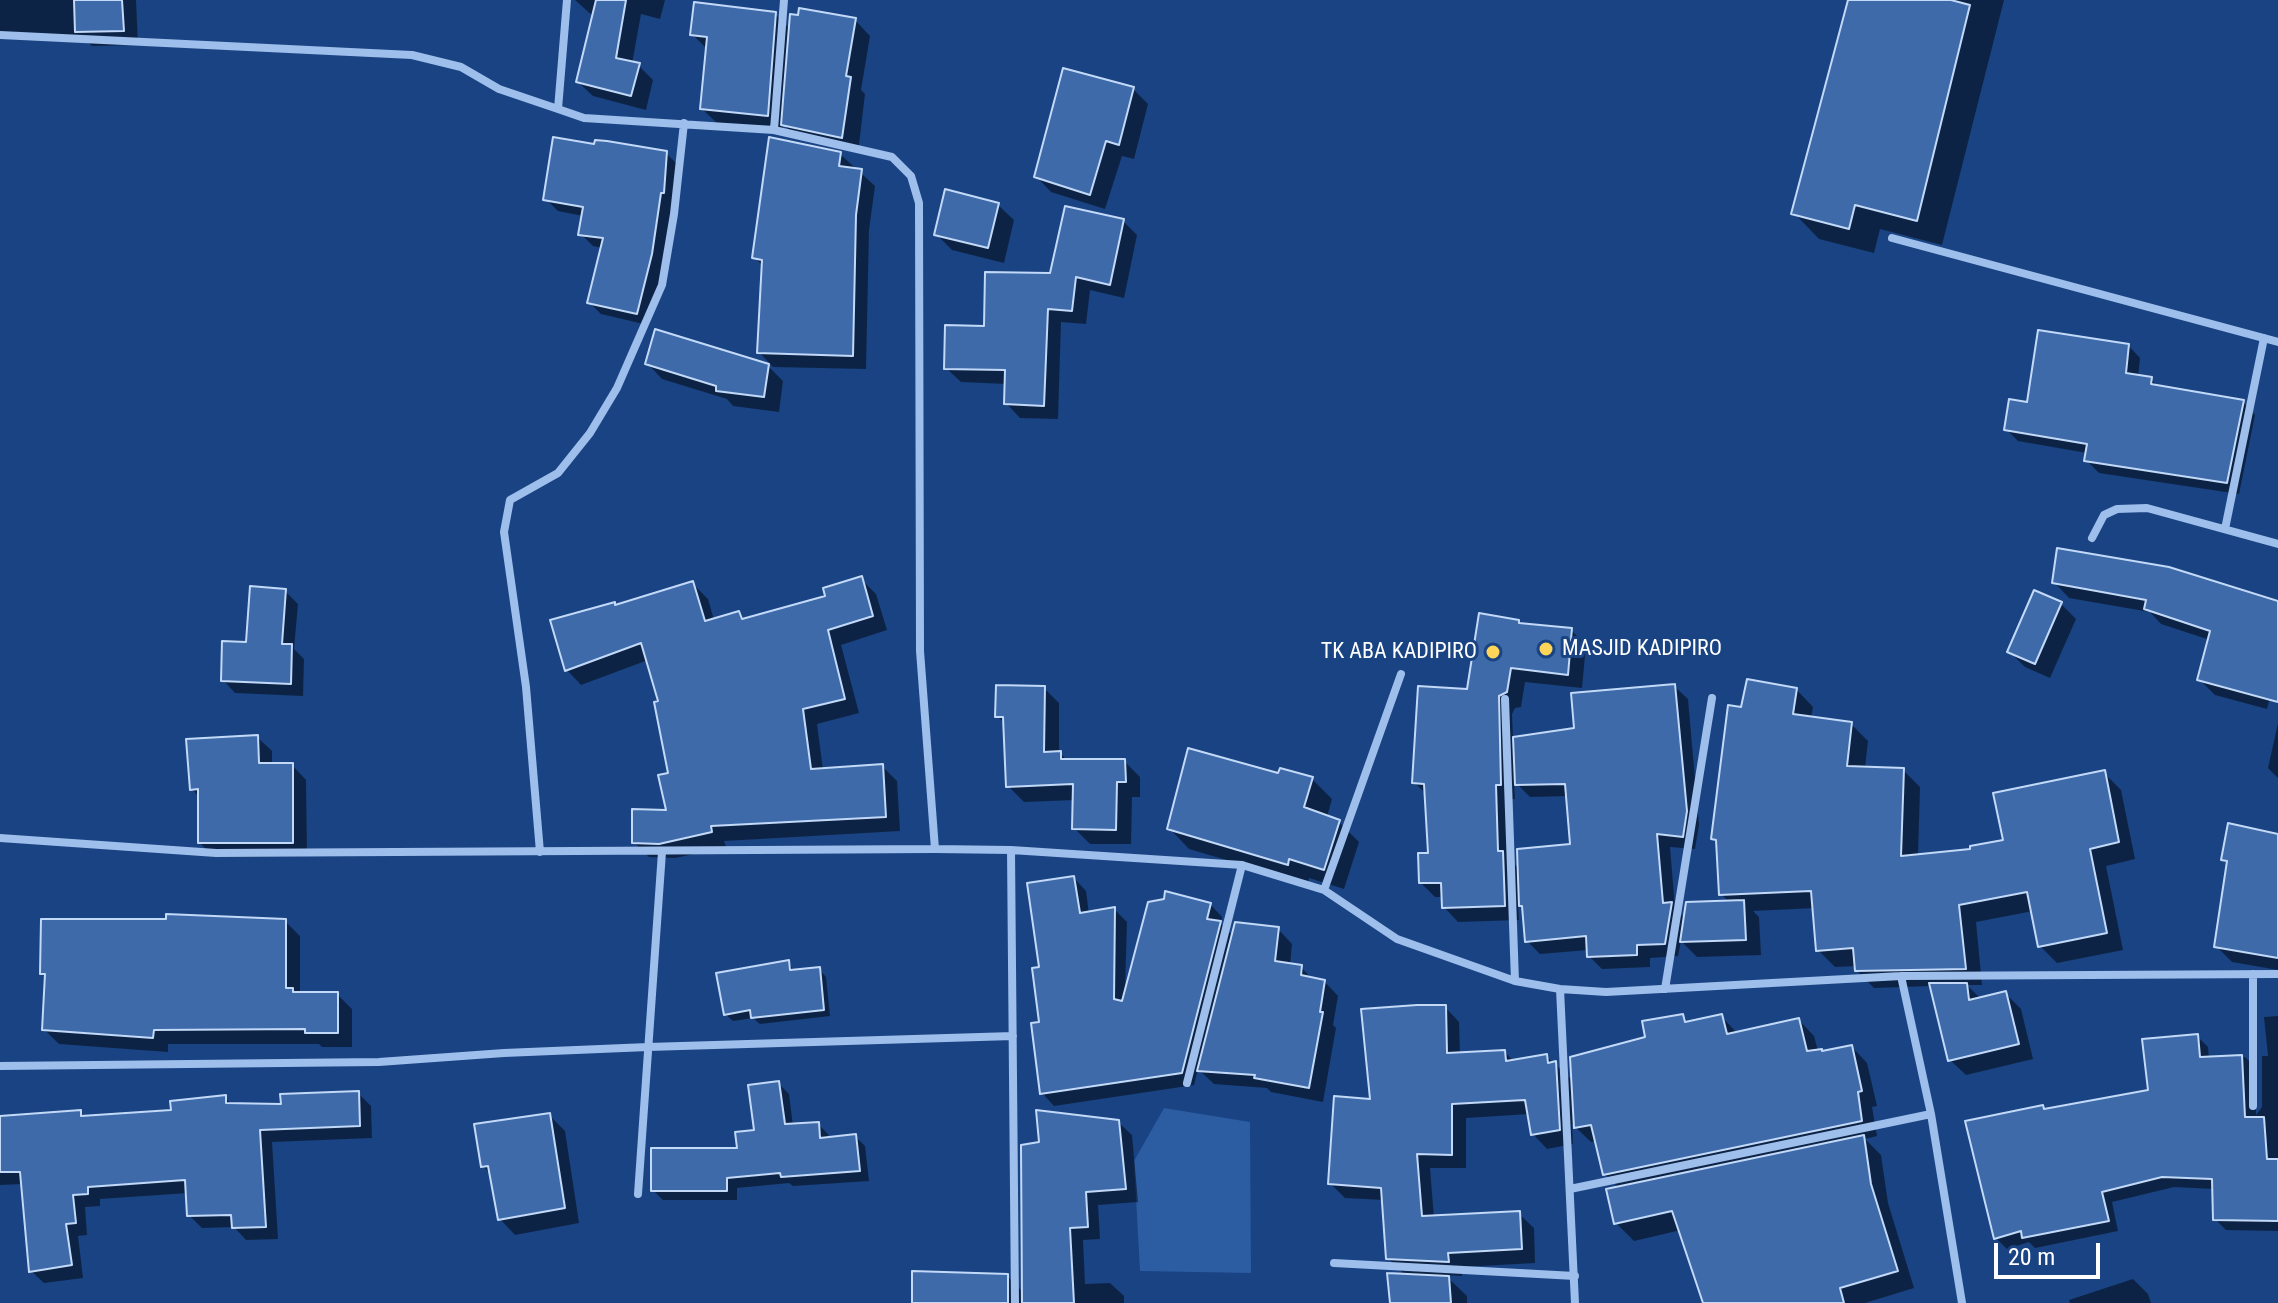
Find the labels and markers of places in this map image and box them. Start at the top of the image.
place label: MASJID KADIPIRO [1562,636,1722,662]
place label: TK ABA KADIPIRO [1321,639,1477,665]
marker: MASJID KADIPIRO [1537,640,1555,658]
marker: TK ABA KADIPIRO [1484,643,1502,661]

